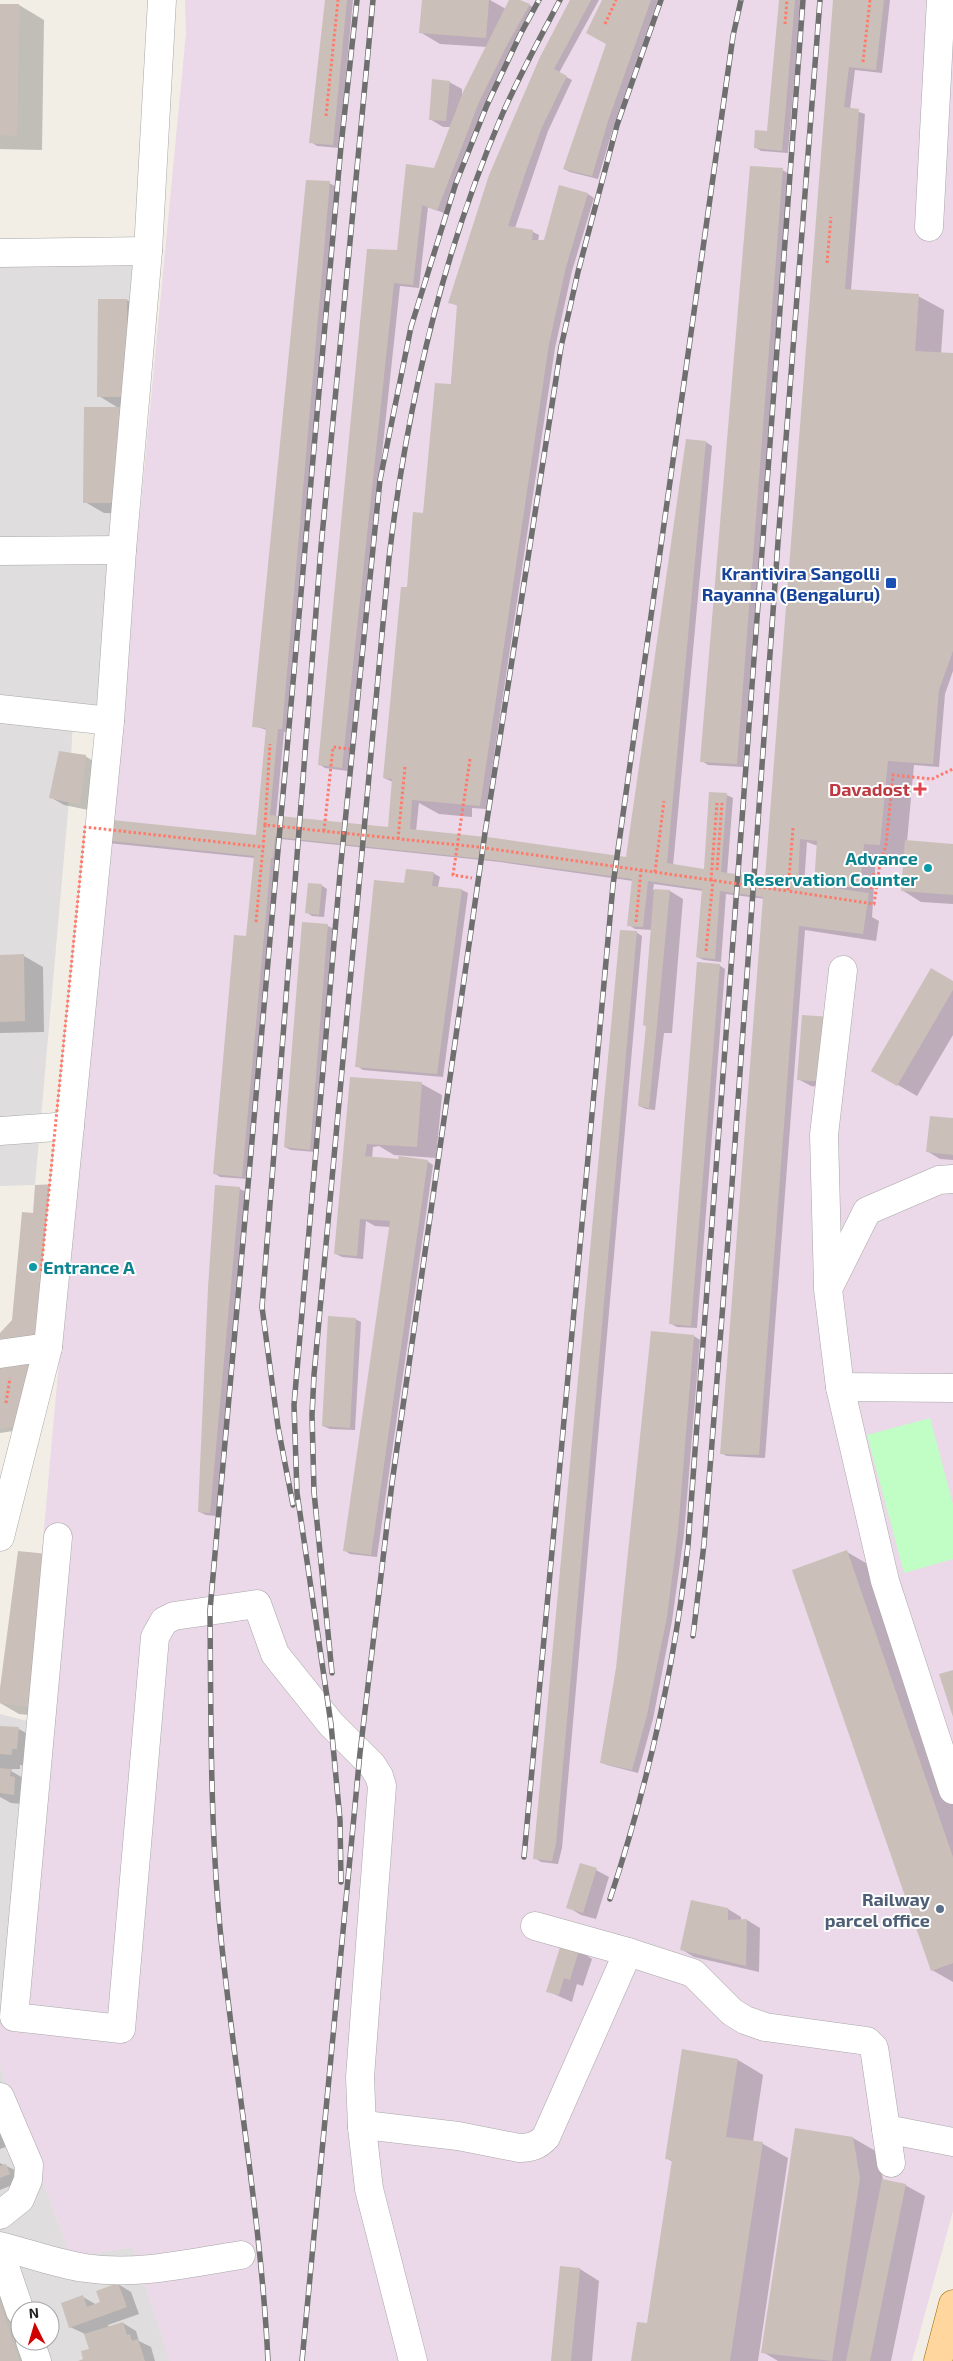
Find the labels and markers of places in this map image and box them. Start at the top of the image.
place label: Krantivira Sangolli Rayanna (Bengaluru) [702,562,880,605]
marker: Krantivira Sangolli Rayanna (Bengaluru) [884,576,898,590]
place label: Davadost [829,778,911,800]
marker: Davadost [914,783,926,795]
place label: Advance Reservation Counter [743,847,918,890]
marker: Advance Reservation Counter [922,862,934,874]
place label: Entrance A [43,1256,135,1278]
marker: Entrance A [27,1261,39,1273]
place label: Railway parcel office [825,1888,931,1931]
marker: Railway parcel office [934,1903,946,1915]

